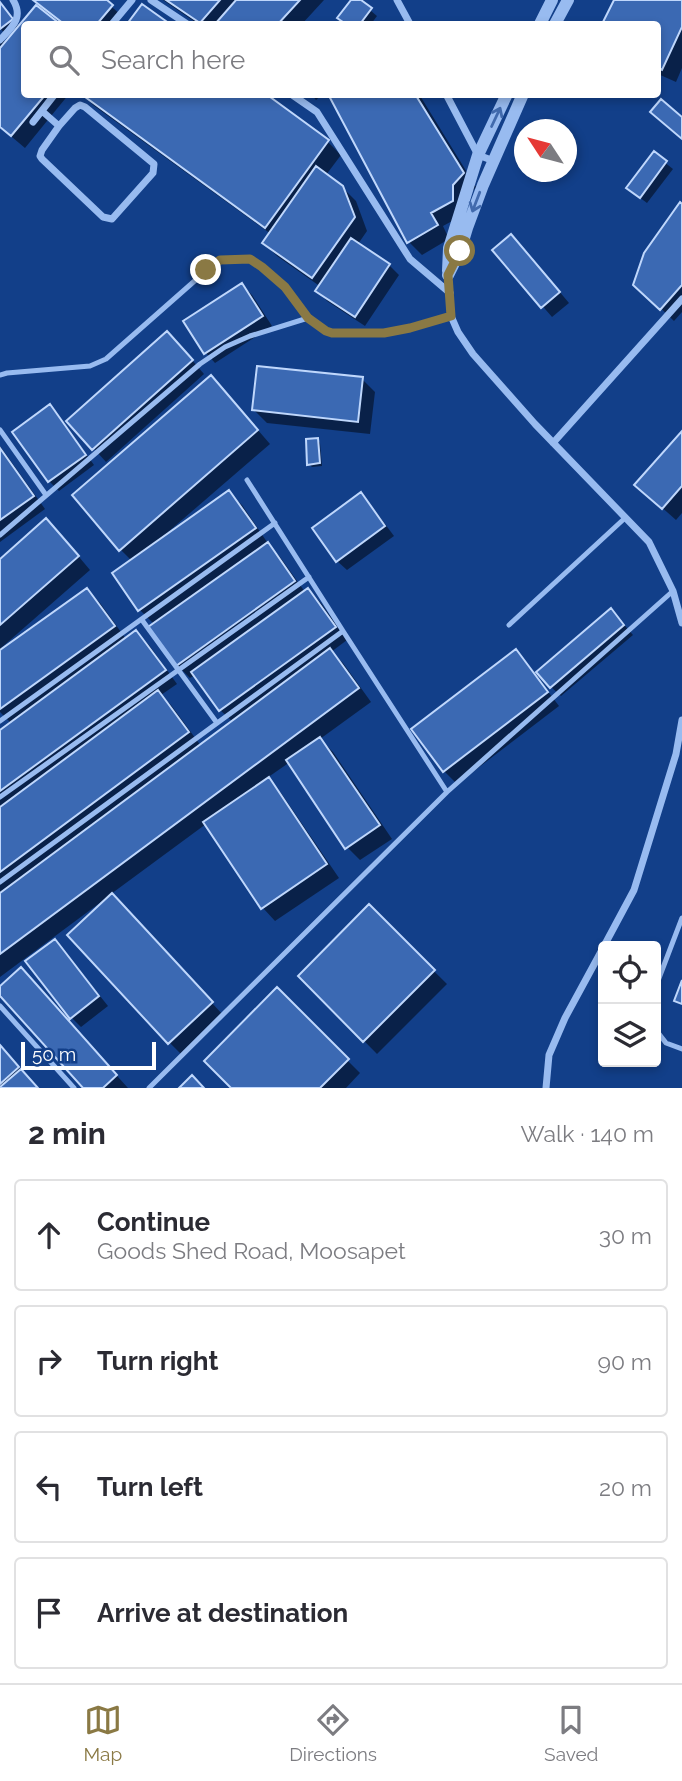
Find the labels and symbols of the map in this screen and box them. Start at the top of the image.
one-way arrow [490,107,503,128]
north arrow [514,119,577,182]
one-way arrow [469,191,482,213]
route start [444,235,475,266]
route end [190,254,221,285]
scale bar [21,1039,156,1071]

